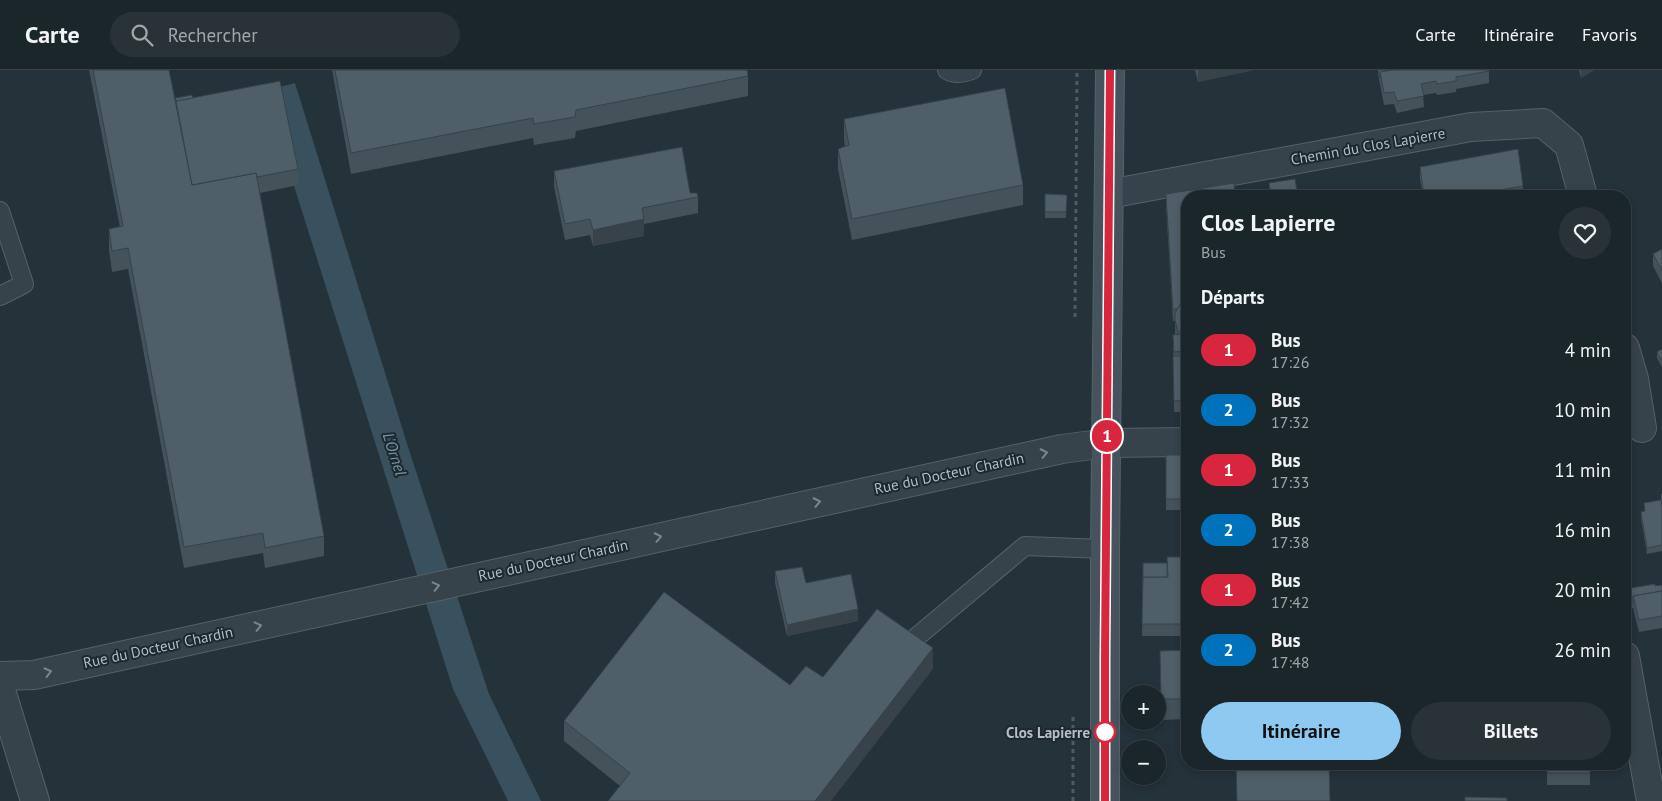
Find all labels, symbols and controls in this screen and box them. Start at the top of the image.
search box [110,12,460,57]
text: Carte [25,19,80,50]
icon: search [128,21,156,49]
text: Rechercher [168,23,258,47]
text: Carte [1415,23,1456,46]
text: Itinéraire [1484,23,1554,46]
text: Favoris [1582,23,1637,46]
street label: Chemin du Clos Lapierre [1289,123,1447,169]
text: Clos Lapierre [1201,207,1335,238]
button: heart [1559,207,1611,259]
text: Bus [1201,242,1226,262]
text: Départs [1201,285,1265,309]
text: Bus [1271,328,1300,352]
text: 1 [1223,338,1234,361]
text: 4 min [1565,338,1611,362]
text: 17:26 [1271,352,1309,372]
text: Bus [1271,388,1300,412]
text: 2 [1223,398,1234,421]
text: 10 min [1554,398,1611,422]
text: 17:32 [1271,412,1309,432]
line badge: 1 [1091,420,1123,452]
text: 1 [1102,424,1112,447]
water label: L'Ornel [379,430,412,479]
street label: Rue du Docteur Chardin [872,448,1026,498]
one-way arrow [1039,448,1048,458]
text: Bus [1271,448,1300,472]
text: 1 [1223,458,1234,481]
text: 11 min [1554,458,1611,482]
text: 17:33 [1271,472,1309,492]
one-way arrow [812,497,821,508]
text: Bus [1271,508,1300,532]
text: 2 [1223,518,1234,541]
text: 16 min [1554,518,1611,542]
one-way arrow [653,532,662,543]
text: 17:38 [1271,532,1309,552]
street label: Rue du Docteur Chardin [476,535,630,585]
text: Bus [1271,568,1300,592]
text: 1 [1223,578,1234,601]
text: 20 min [1554,578,1611,602]
one-way arrow [431,581,440,592]
text: 17:42 [1271,592,1309,612]
one-way arrow [254,621,263,631]
street label: Rue du Docteur Chardin [81,622,235,672]
text: Bus [1271,628,1300,652]
text: 2 [1223,638,1234,661]
text: 26 min [1554,638,1611,662]
text: 17:48 [1271,652,1309,672]
one-way arrow [44,667,53,678]
map controls [1121,685,1166,785]
button: + [1121,685,1166,730]
button: Itinéraire [1201,702,1401,760]
button: Billets [1411,702,1611,760]
marker: Clos Lapierre [1094,721,1116,743]
place label: Clos Lapierre [1006,723,1090,742]
button: − [1121,740,1166,785]

